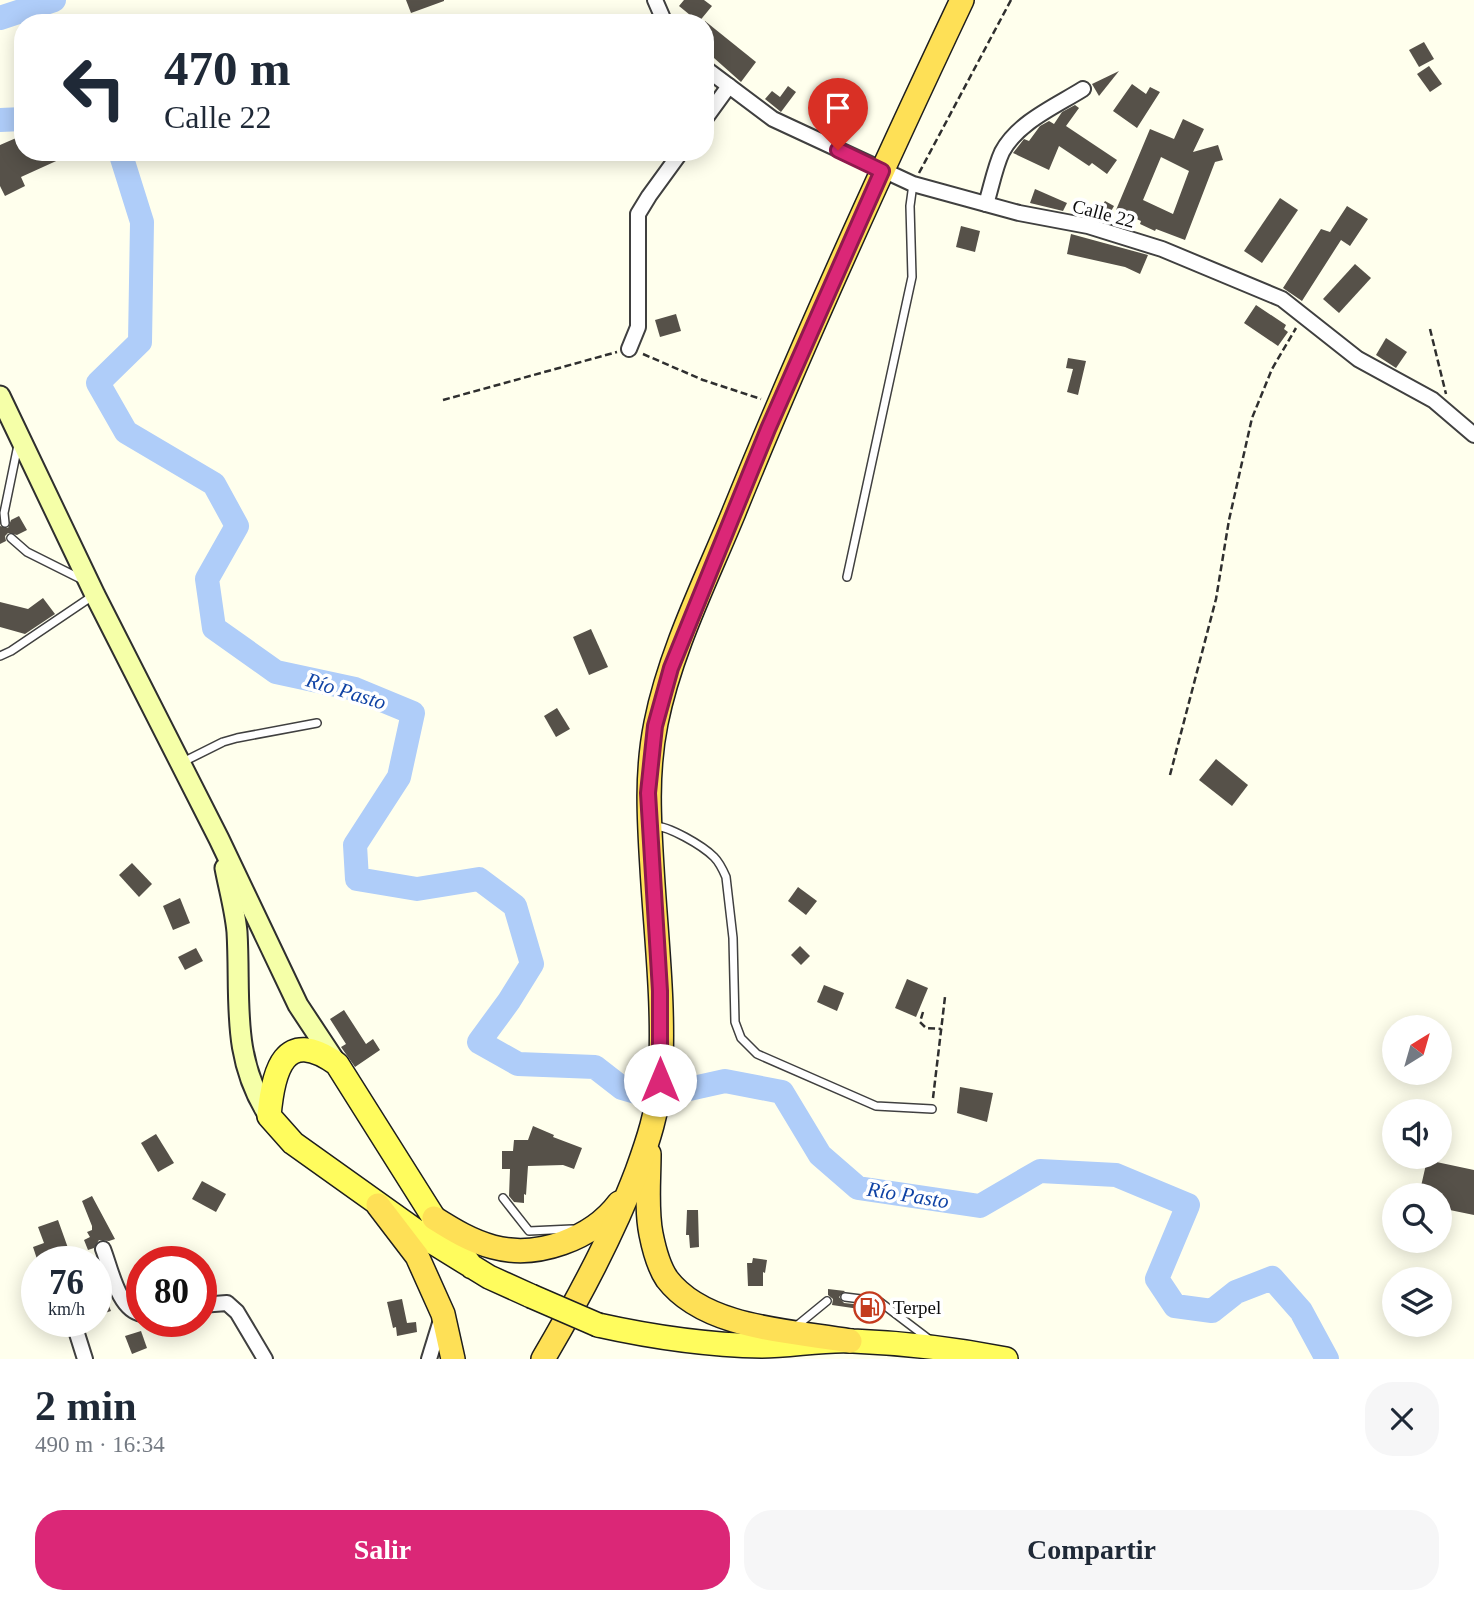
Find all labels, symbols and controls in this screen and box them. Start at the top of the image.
text: 470 m [164,41,291,96]
icon: left [49,42,140,133]
pin [808,78,868,150]
icon: arrive [819,89,857,127]
text: Calle 22 [164,99,272,135]
street label: Calle 22 [1070,195,1137,232]
water label: Río Pasto [302,667,389,714]
north arrow [1382,1015,1452,1085]
map controls [1382,1015,1452,1337]
position arrow [623,1043,697,1117]
button: sound [1382,1099,1452,1169]
water label: Río Pasto [865,1177,950,1213]
button: search [1382,1183,1452,1253]
speed limit sign: 80 [126,1246,217,1337]
text: 76 [49,1263,84,1302]
button: layers [1382,1267,1452,1337]
fuel station icon: Terpel [853,1290,887,1324]
place label: Terpel [893,1297,941,1318]
text: km/h [48,1299,85,1319]
button: close [1365,1382,1439,1456]
text: 2 min [35,1383,137,1429]
text: 490 m · 16:34 [35,1432,165,1457]
button: Salir [35,1510,730,1590]
button: Compartir [744,1510,1439,1590]

